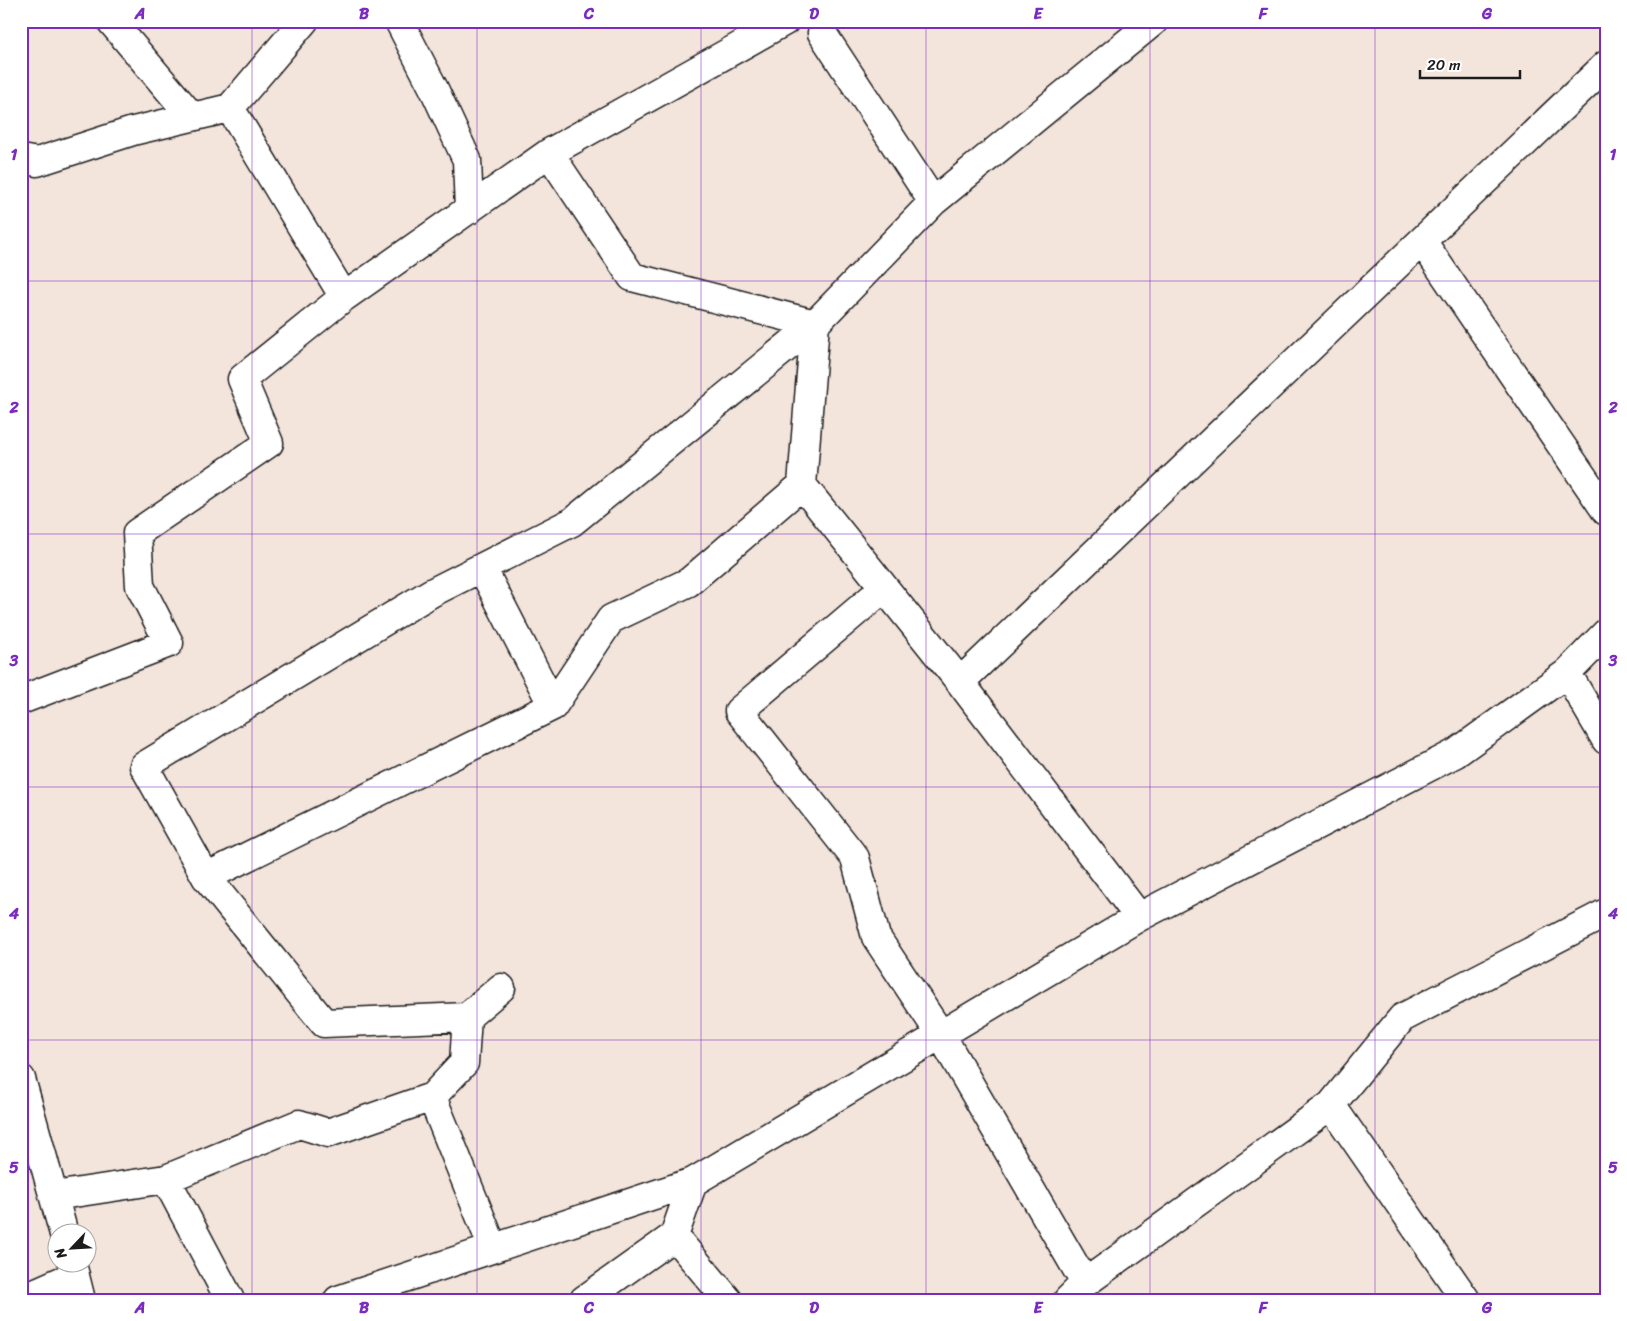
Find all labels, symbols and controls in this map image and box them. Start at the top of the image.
text: A [134,0,145,28]
text: B [359,0,370,28]
text: C [583,0,595,28]
text: D [809,0,819,28]
text: E [1034,0,1044,28]
text: F [1258,0,1269,28]
text: G [1481,0,1493,28]
scale bar [1420,48,1520,80]
text: 20 m [1427,52,1461,78]
text: 1 [11,140,18,169]
text: 1 [1610,140,1617,169]
text: 2 [8,393,19,422]
text: 2 [1607,393,1618,422]
text: 3 [9,646,19,675]
text: 3 [1608,646,1618,675]
text: 4 [8,899,19,928]
text: 4 [1607,899,1618,928]
text: 5 [9,1153,19,1182]
text: 5 [1608,1153,1618,1182]
north arrow [48,1224,98,1274]
text: N [47,1243,74,1264]
text: A [134,1293,145,1321]
text: B [359,1293,370,1321]
text: C [583,1293,595,1321]
text: D [809,1293,819,1321]
text: E [1034,1293,1044,1321]
text: F [1258,1293,1269,1321]
text: G [1481,1293,1493,1321]

